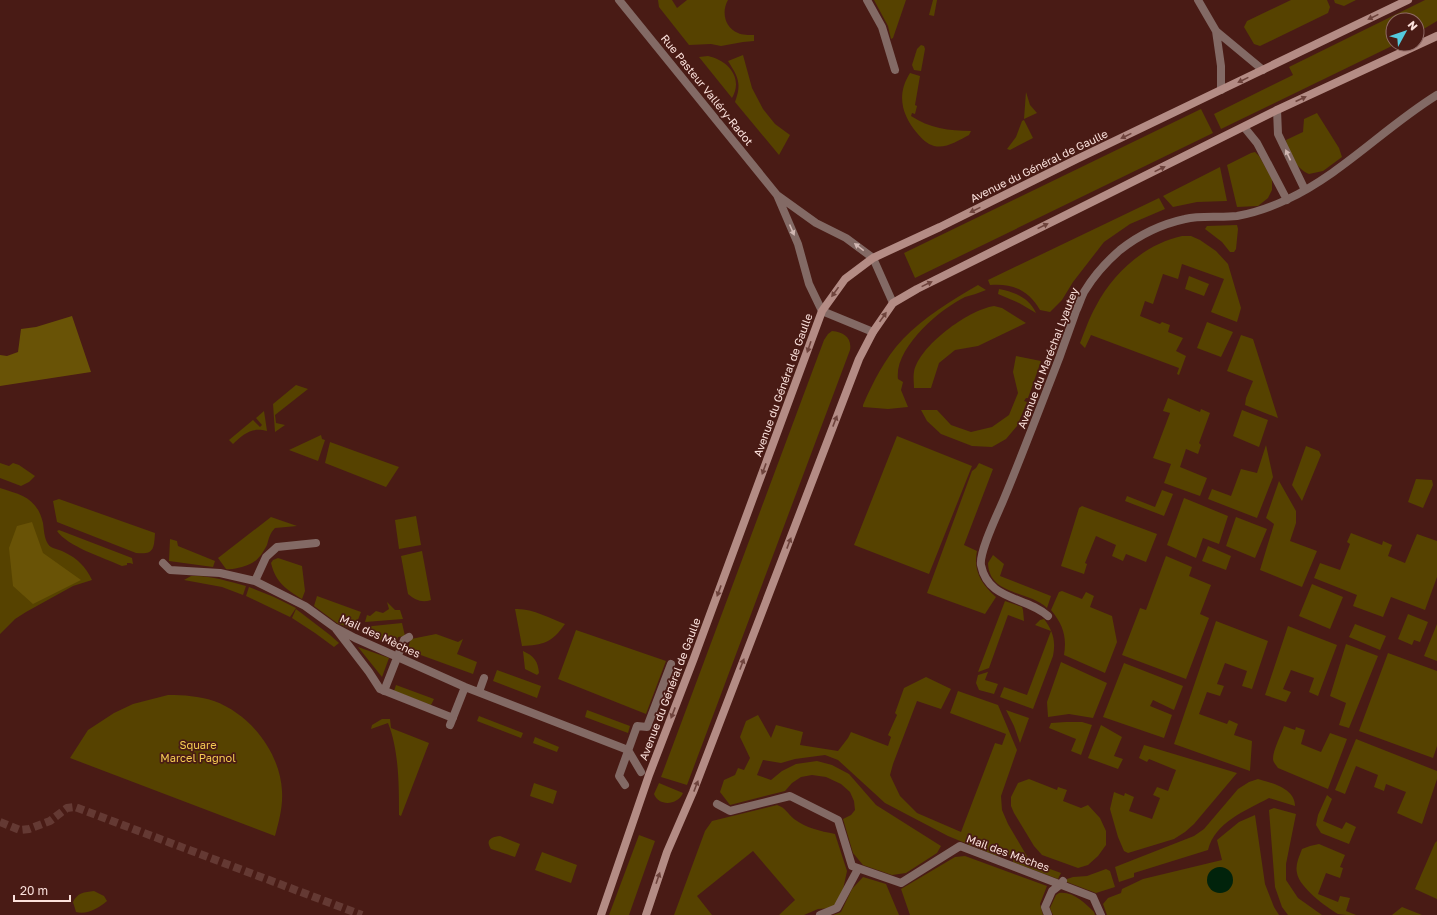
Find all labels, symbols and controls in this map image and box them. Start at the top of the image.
north arrow [1385,12,1425,52]
one-way arrow [1367,14,1378,20]
text: N [1405,18,1421,33]
street label: Rue Pasteur Valléry-Radot [659,32,756,148]
one-way arrow [1237,77,1249,83]
one-way arrow [1296,95,1308,101]
street label: Avenue du Général de Gaulle [968,126,1110,205]
one-way arrow [1120,133,1132,139]
one-way arrow [1285,149,1291,161]
one-way arrow [1154,165,1165,172]
one-way arrow [969,207,981,213]
one-way arrow [1037,223,1049,229]
one-way arrow [789,225,795,236]
one-way arrow [853,243,864,252]
one-way arrow [921,281,932,287]
street label: Avenue du Maréchal Lyautey [1015,285,1080,430]
one-way arrow [831,287,839,297]
street label: Avenue du Général de Gaulle [751,311,815,458]
one-way arrow [879,312,887,323]
one-way arrow [806,342,812,354]
one-way arrow [832,415,838,427]
one-way arrow [761,464,767,476]
one-way arrow [786,536,792,548]
one-way arrow [715,586,721,598]
street label: Mail des Mèches [338,611,423,660]
street label: Avenue du Général de Gaulle [636,616,703,762]
one-way arrow [740,658,746,670]
one-way arrow [670,708,676,720]
park label: Square Marcel Pagnol [160,738,236,764]
one-way arrow [693,779,699,791]
street label: Mail des Mèches [965,831,1052,874]
one-way arrow [655,872,661,884]
scale bar [14,877,70,903]
text: 20 m [20,883,48,898]

